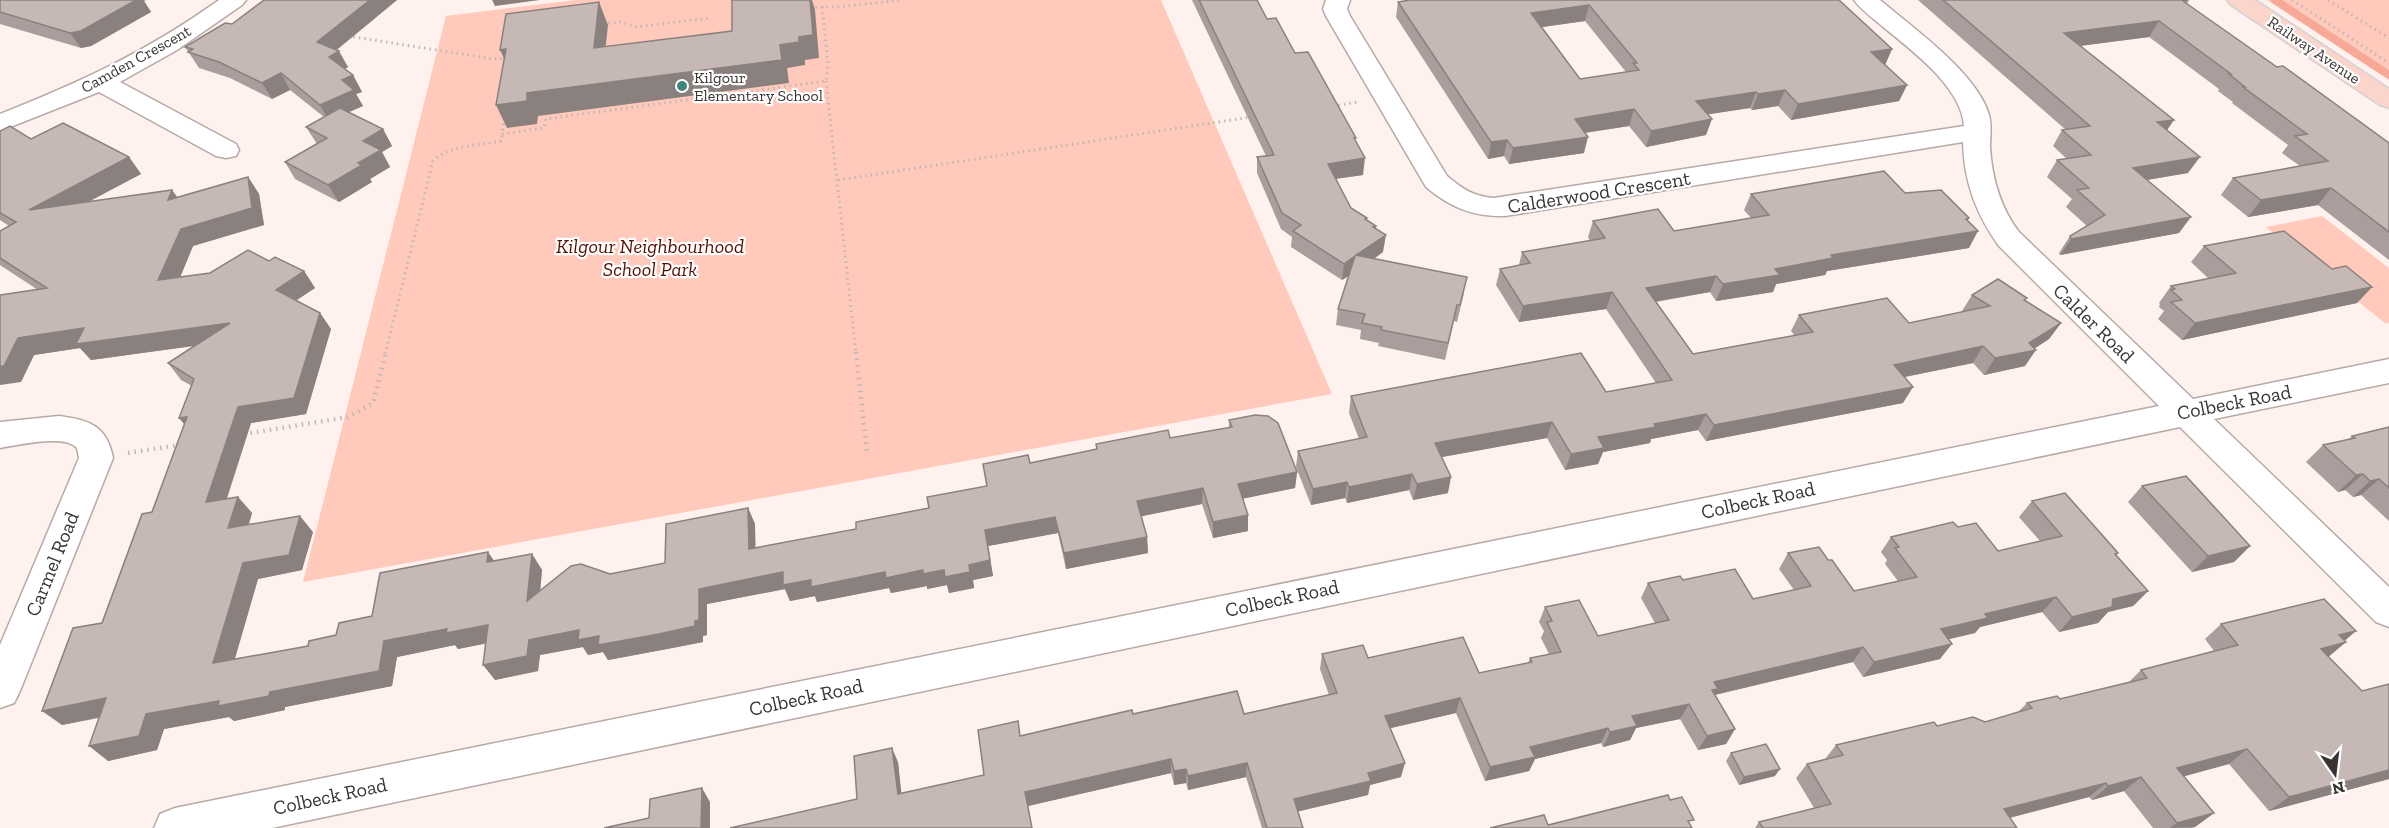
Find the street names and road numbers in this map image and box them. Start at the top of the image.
street label: Railway Avenue [2264,12,2364,88]
street label: Camden Crescent [78,21,194,97]
street label: Calderwood Crescent [1506,166,1693,218]
street label: Calder Road [2048,278,2140,368]
street label: Colbeck Road [2175,379,2293,425]
street label: Colbeck Road [1699,476,1817,524]
street label: Carmel Road [20,508,84,620]
street label: Colbeck Road [1223,574,1341,622]
street label: Colbeck Road [747,673,865,721]
street label: Colbeck Road [271,772,389,820]

